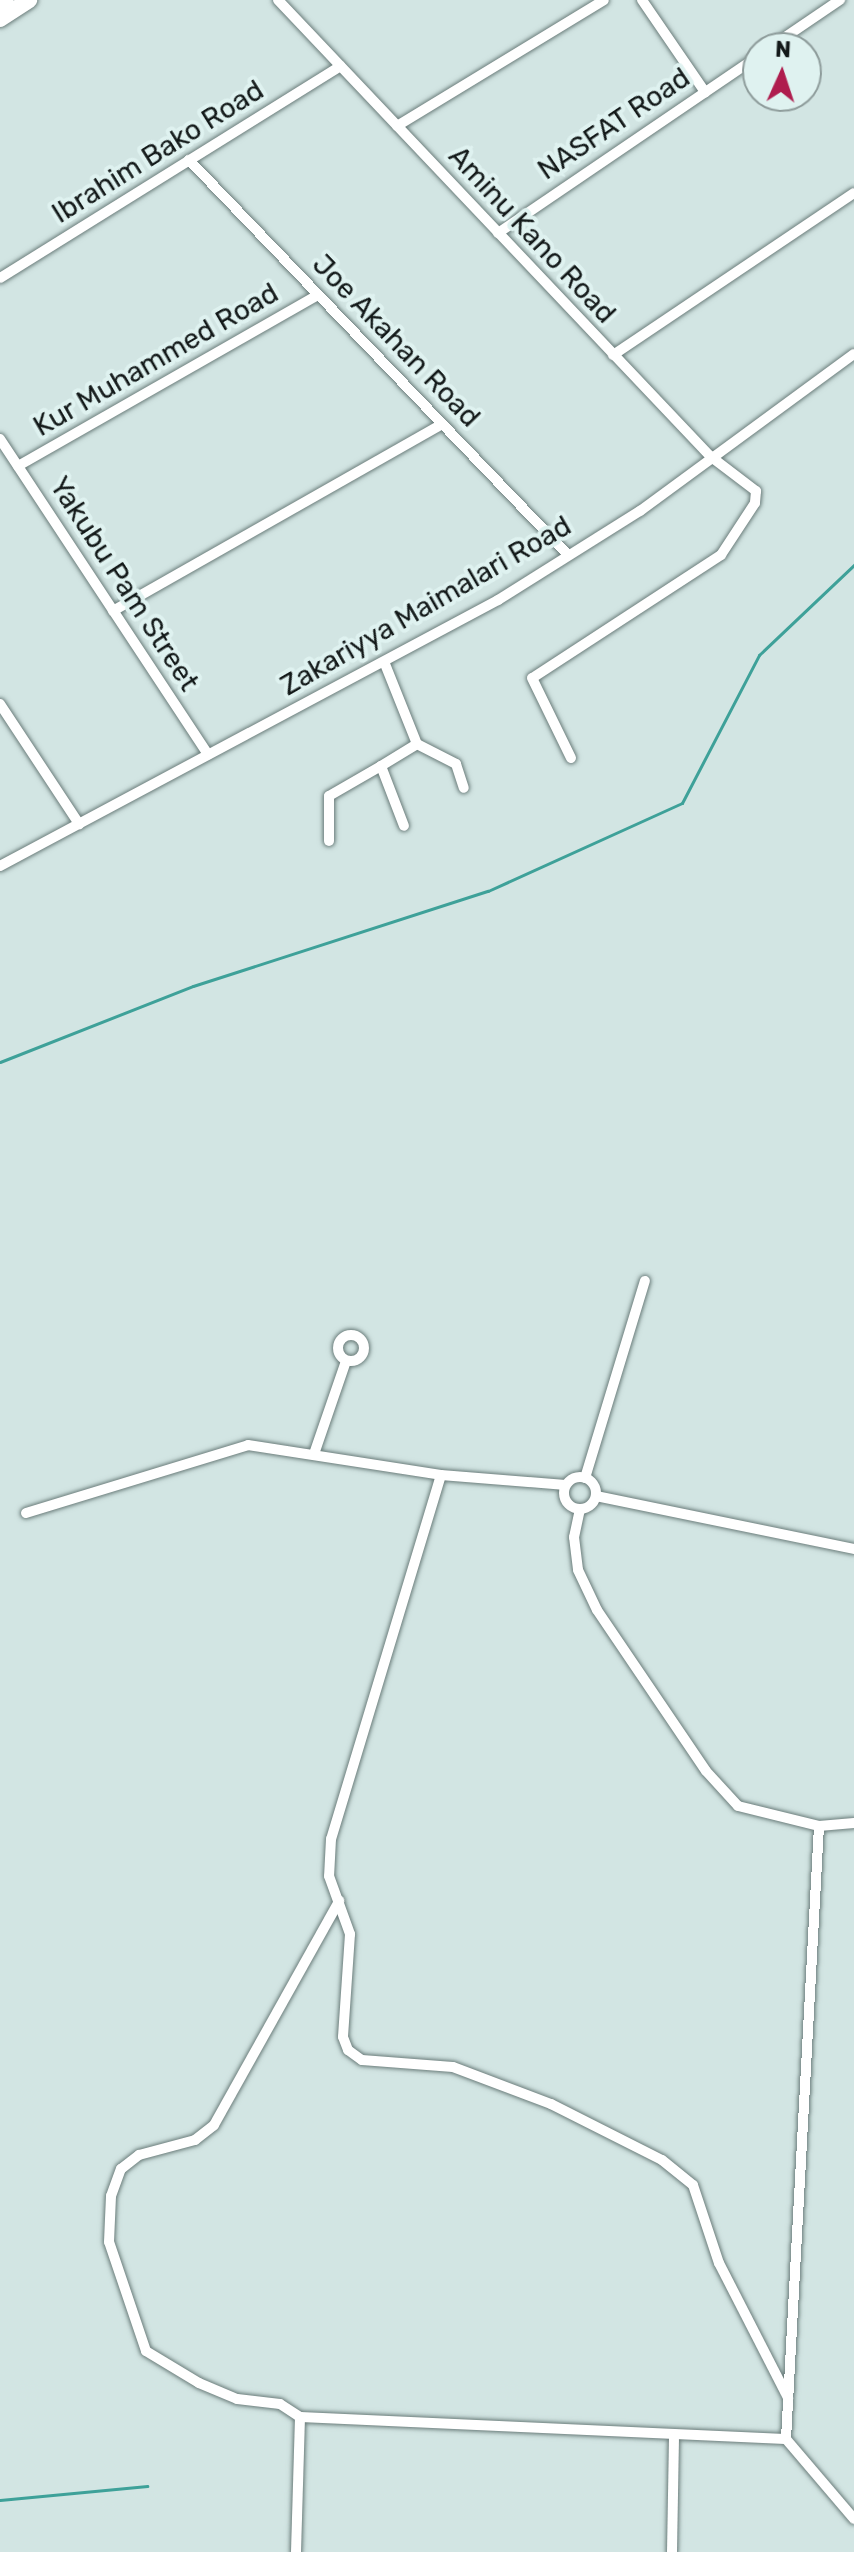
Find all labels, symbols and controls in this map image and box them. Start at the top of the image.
north arrow [742,32,822,112]
text: N [775,36,792,63]
street label: NASFAT Road [531,61,697,187]
street label: Ibrahim Bako Road [46,73,270,231]
street label: Aminu Kano Road [441,140,623,330]
street label: Joe Akahan Road [305,248,487,434]
street label: Kur Muhammed Road [27,276,285,444]
street label: Yakubu Pam Street [42,471,206,697]
street label: Zakariyya Maimalari Road [275,509,577,703]

